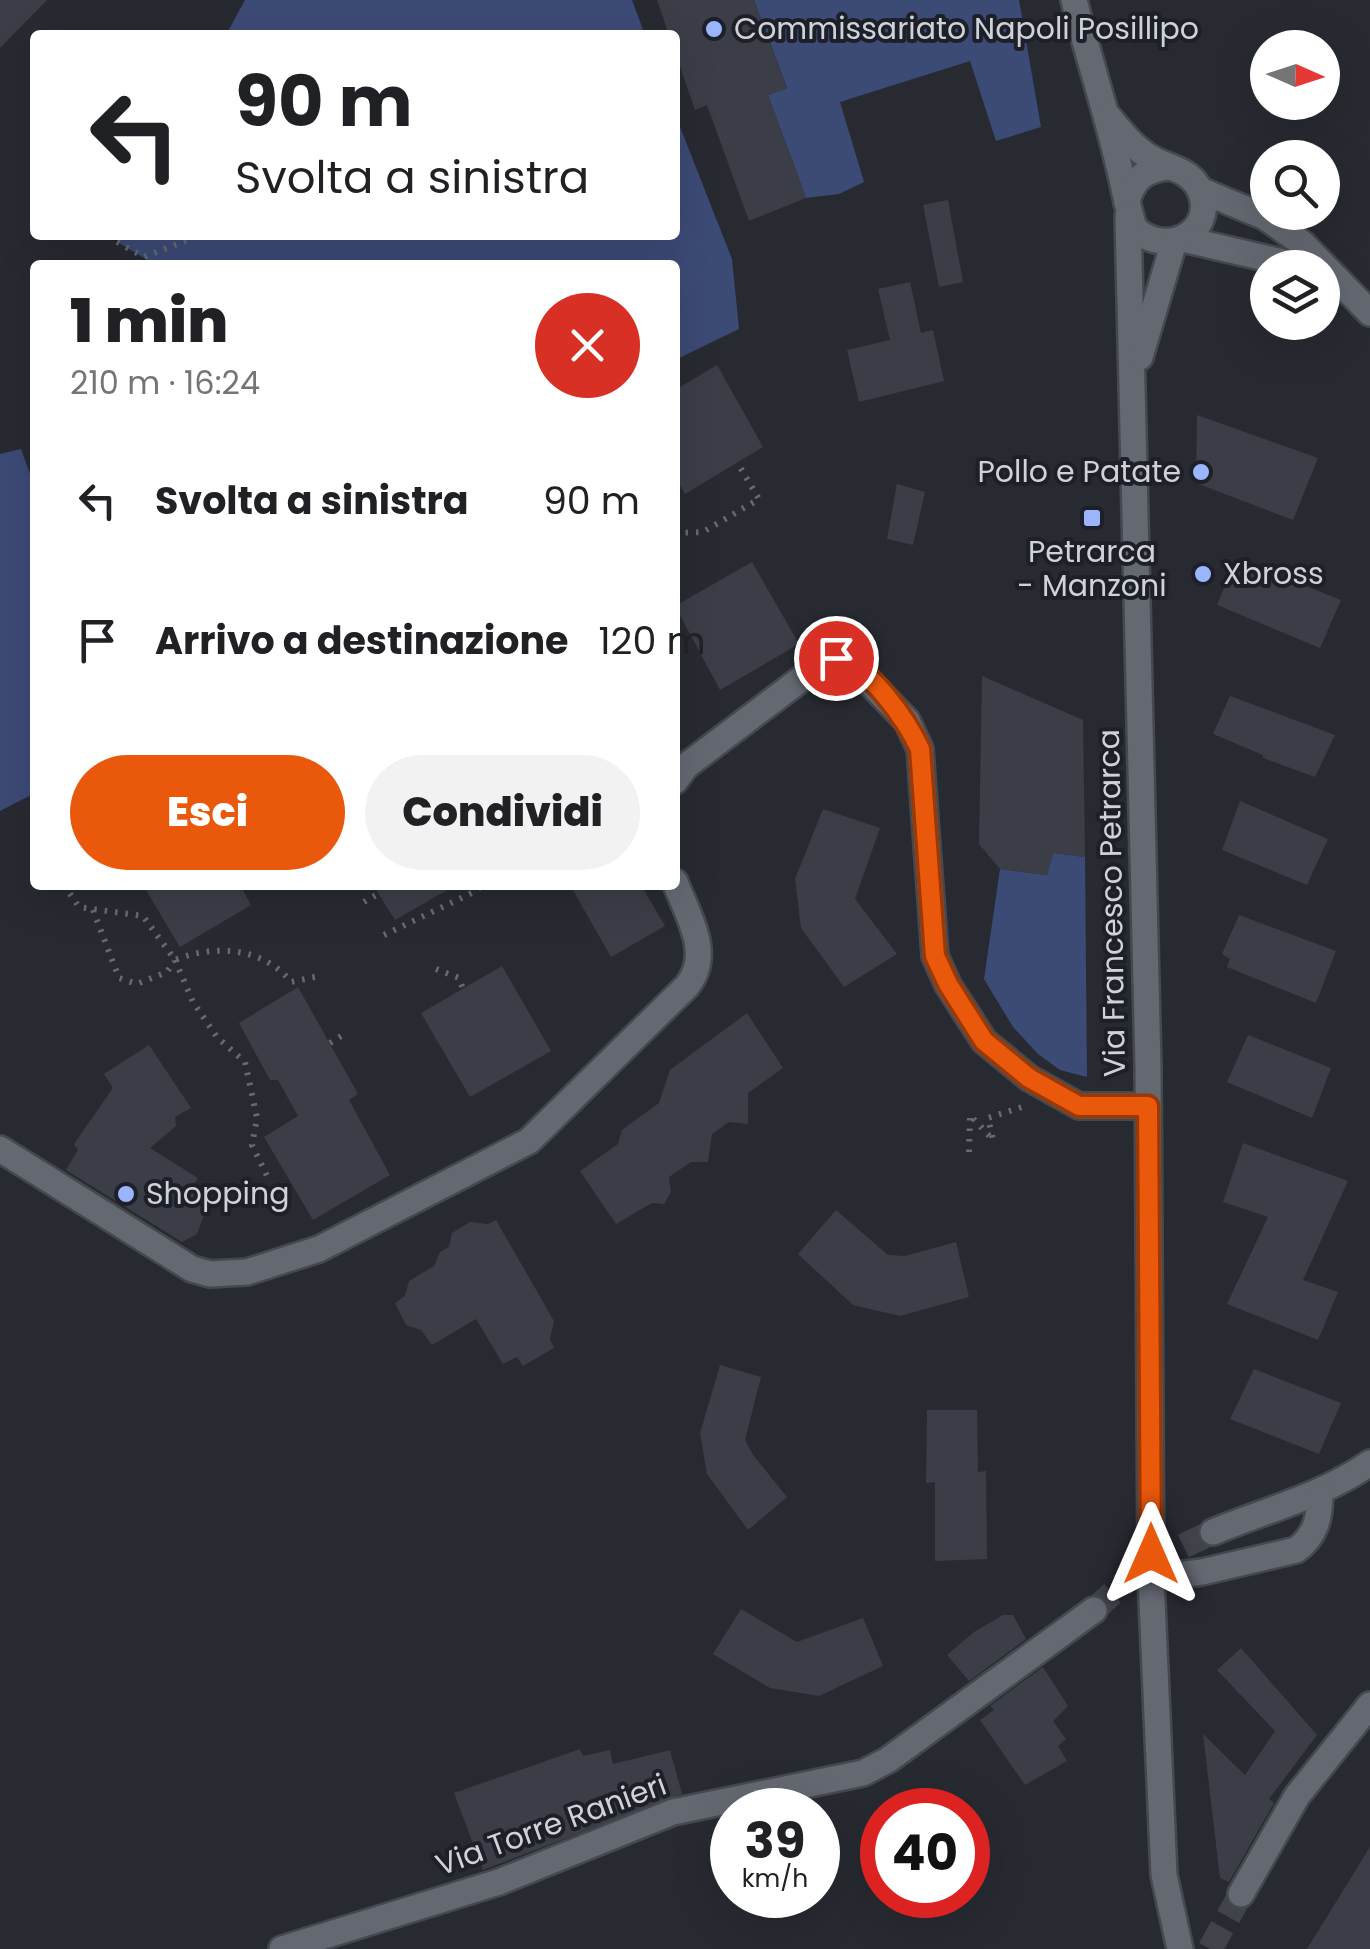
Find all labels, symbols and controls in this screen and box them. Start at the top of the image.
place label: Commissariato Napoli Posillipo [734,7,1199,50]
marker: Commissariato Napoli Posillipo [703,18,725,40]
north arrow [1250,30,1340,120]
map controls [1250,30,1340,340]
text: 90 m [235,52,413,151]
icon: left [70,70,200,200]
button: search [1250,140,1340,230]
text: Svolta a sinistra [235,146,589,209]
button: layers [1250,250,1340,340]
text: 1 min [70,279,228,363]
button: close [535,293,640,398]
text: 210 m · 16:24 [70,360,260,405]
place label: Pollo e Patate [977,450,1181,493]
marker: Pollo e Patate [1190,461,1212,483]
icon: left [70,473,125,528]
text: Svolta a sinistra [155,474,469,527]
text: 90 m [543,474,640,527]
marker: Petrarca - Manzoni [1081,507,1103,529]
place label: Petrarca - Manzoni [1017,530,1167,607]
place label: Xbross [1223,552,1324,595]
marker: Xbross [1192,563,1214,585]
icon: arrive [70,613,125,668]
text: Arrivo a destinazione [155,614,568,667]
text: 120 m [598,614,706,667]
pin [794,616,879,701]
icon: arrive [809,631,864,686]
street label: Via Francesco Petrarca [1087,729,1136,1077]
button: Esci [70,755,345,870]
button: Condividi [365,755,640,870]
place label: Shopping [146,1172,289,1215]
marker: Shopping [115,1183,137,1205]
position arrow [1099,1502,1203,1606]
street label: Via Torre Ranieri [429,1763,672,1886]
speed limit sign: 40 [860,1788,990,1918]
text: 39 [745,1805,806,1876]
text: km/h [742,1861,808,1896]

